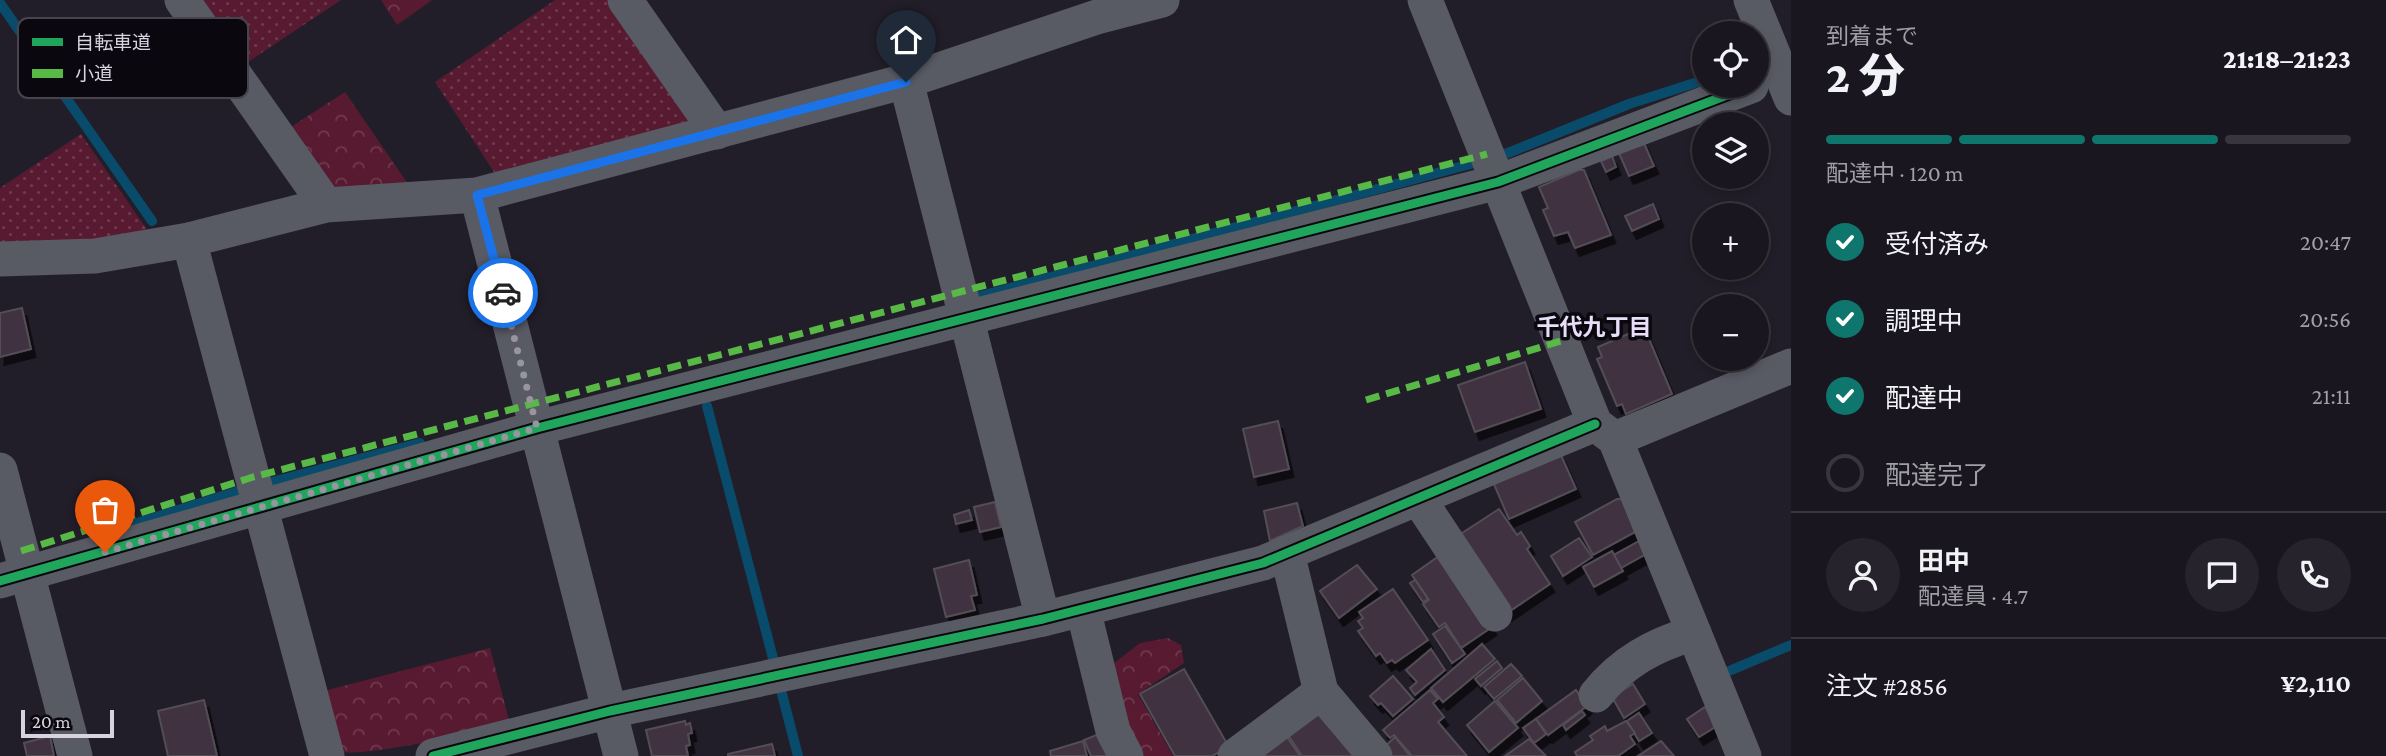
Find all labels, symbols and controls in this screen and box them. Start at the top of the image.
pin [876,10,936,82]
legend [18,18,248,98]
icon: home [887,21,925,59]
map controls [1692,21,1769,371]
button: locate [1692,21,1769,98]
text: 到着まで [1826,23,1918,49]
text: 自転車道 [75,32,151,53]
text: 21:18–21:23 [2223,45,2351,74]
text: 2 分 [1826,51,1905,102]
text: 小道 [75,63,113,84]
button: layers [1692,112,1769,189]
text: 配達中 · 120 m [1826,160,1964,186]
button: + [1692,203,1769,280]
icon: check [1826,223,1864,261]
text: 20:47 [2300,229,2351,255]
text: 受付済み [1885,230,1989,259]
courier [468,258,538,328]
icon: car [484,274,522,312]
button: − [1692,294,1769,371]
icon: check [1826,300,1864,338]
text: 20:56 [2299,306,2351,332]
text: 調理中 [1885,307,1963,336]
district label: 千代九丁目 [1537,314,1652,340]
icon: check [1826,377,1864,415]
text: 21:11 [2312,383,2351,409]
text: 配達中 [1885,384,1963,413]
text: 配達完了 [1885,461,1989,490]
pin [75,480,135,552]
icon: bag [86,491,124,529]
button: person [1826,538,1900,612]
button: chat [2185,538,2259,612]
button: phone [2277,538,2351,612]
text: 田中 [1918,547,1970,576]
text: 配達員 · 4.7 [1918,583,2028,609]
text: ¥2,110 [2281,669,2351,698]
text: 注文 #2856 [1826,672,1948,701]
scale bar [21,707,114,739]
text: 20 m [32,711,71,732]

